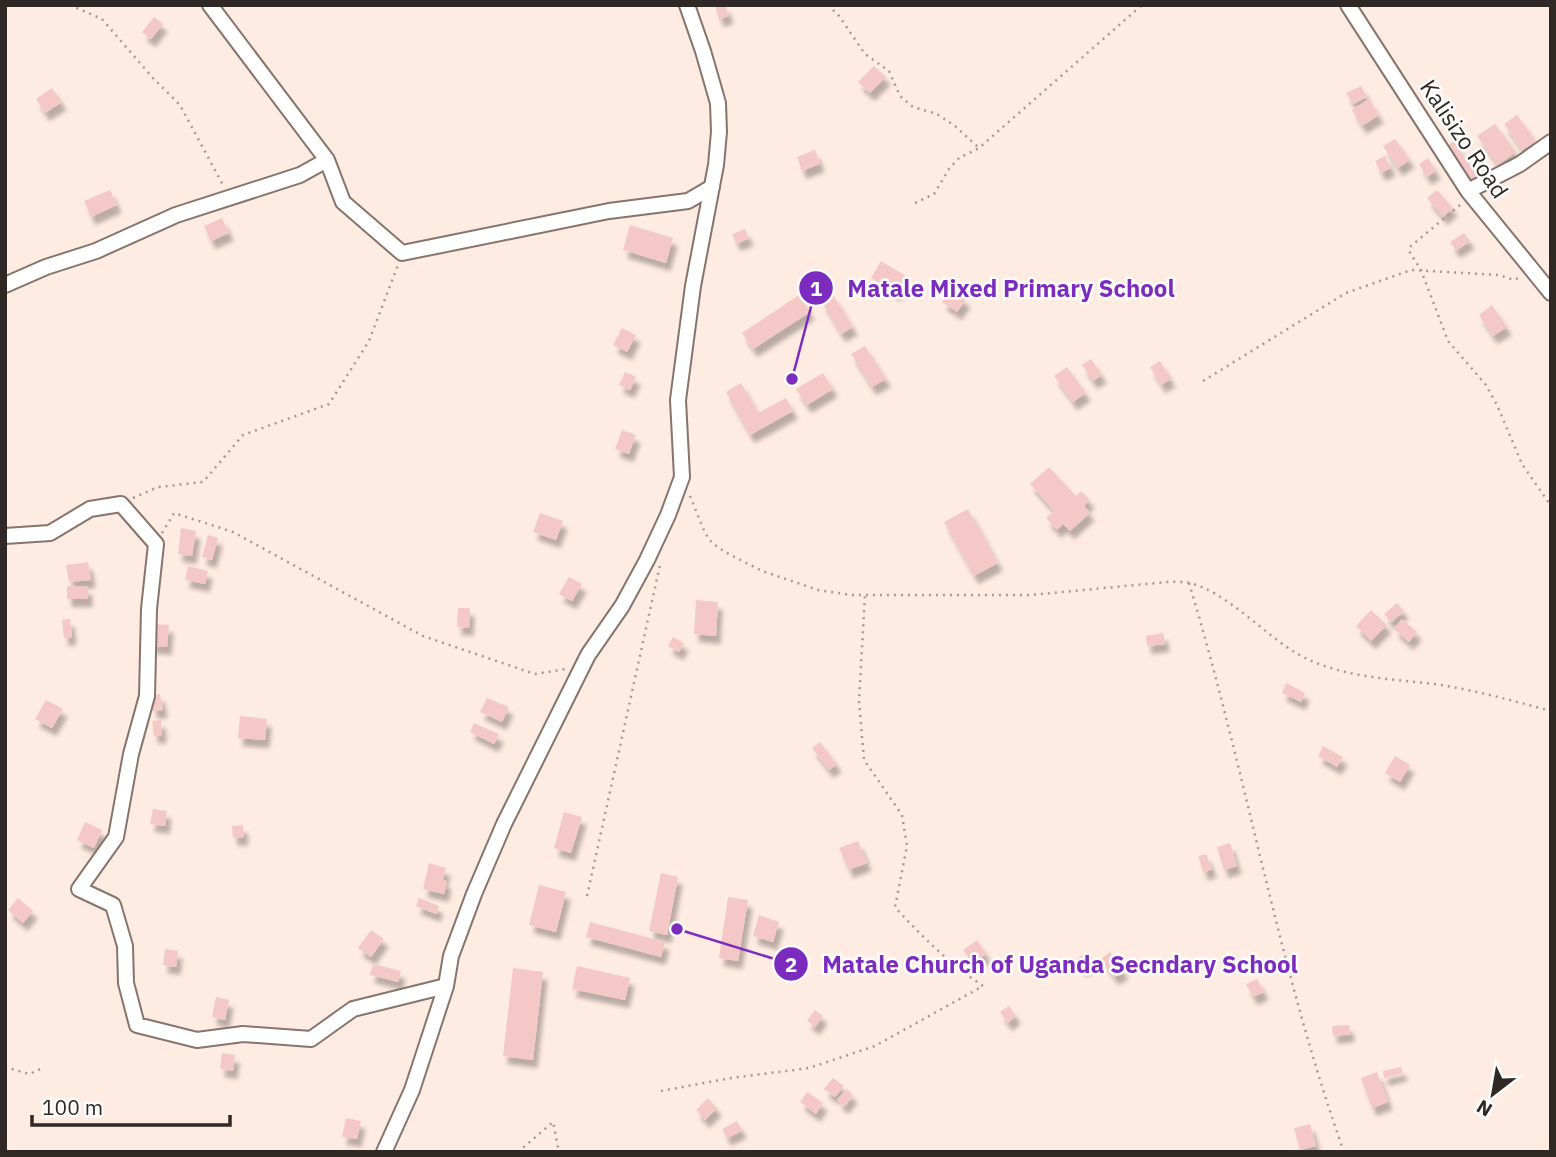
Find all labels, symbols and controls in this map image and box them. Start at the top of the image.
street label: Kalisizo Road [1414,73,1516,204]
callout: Matale Mixed Primary School [798,266,1189,311]
text: Matale Mixed Primary School [847,272,1175,304]
text: 1 [810,274,823,302]
callout: Matale Church of Uganda Secndary School [774,942,1312,987]
text: Matale Church of Uganda Secndary School [822,948,1298,980]
text: 2 [785,950,797,978]
north arrow [1458,1059,1528,1129]
scale bar [32,1084,229,1128]
text: 100 m [42,1093,103,1121]
text: N [1472,1095,1496,1122]

